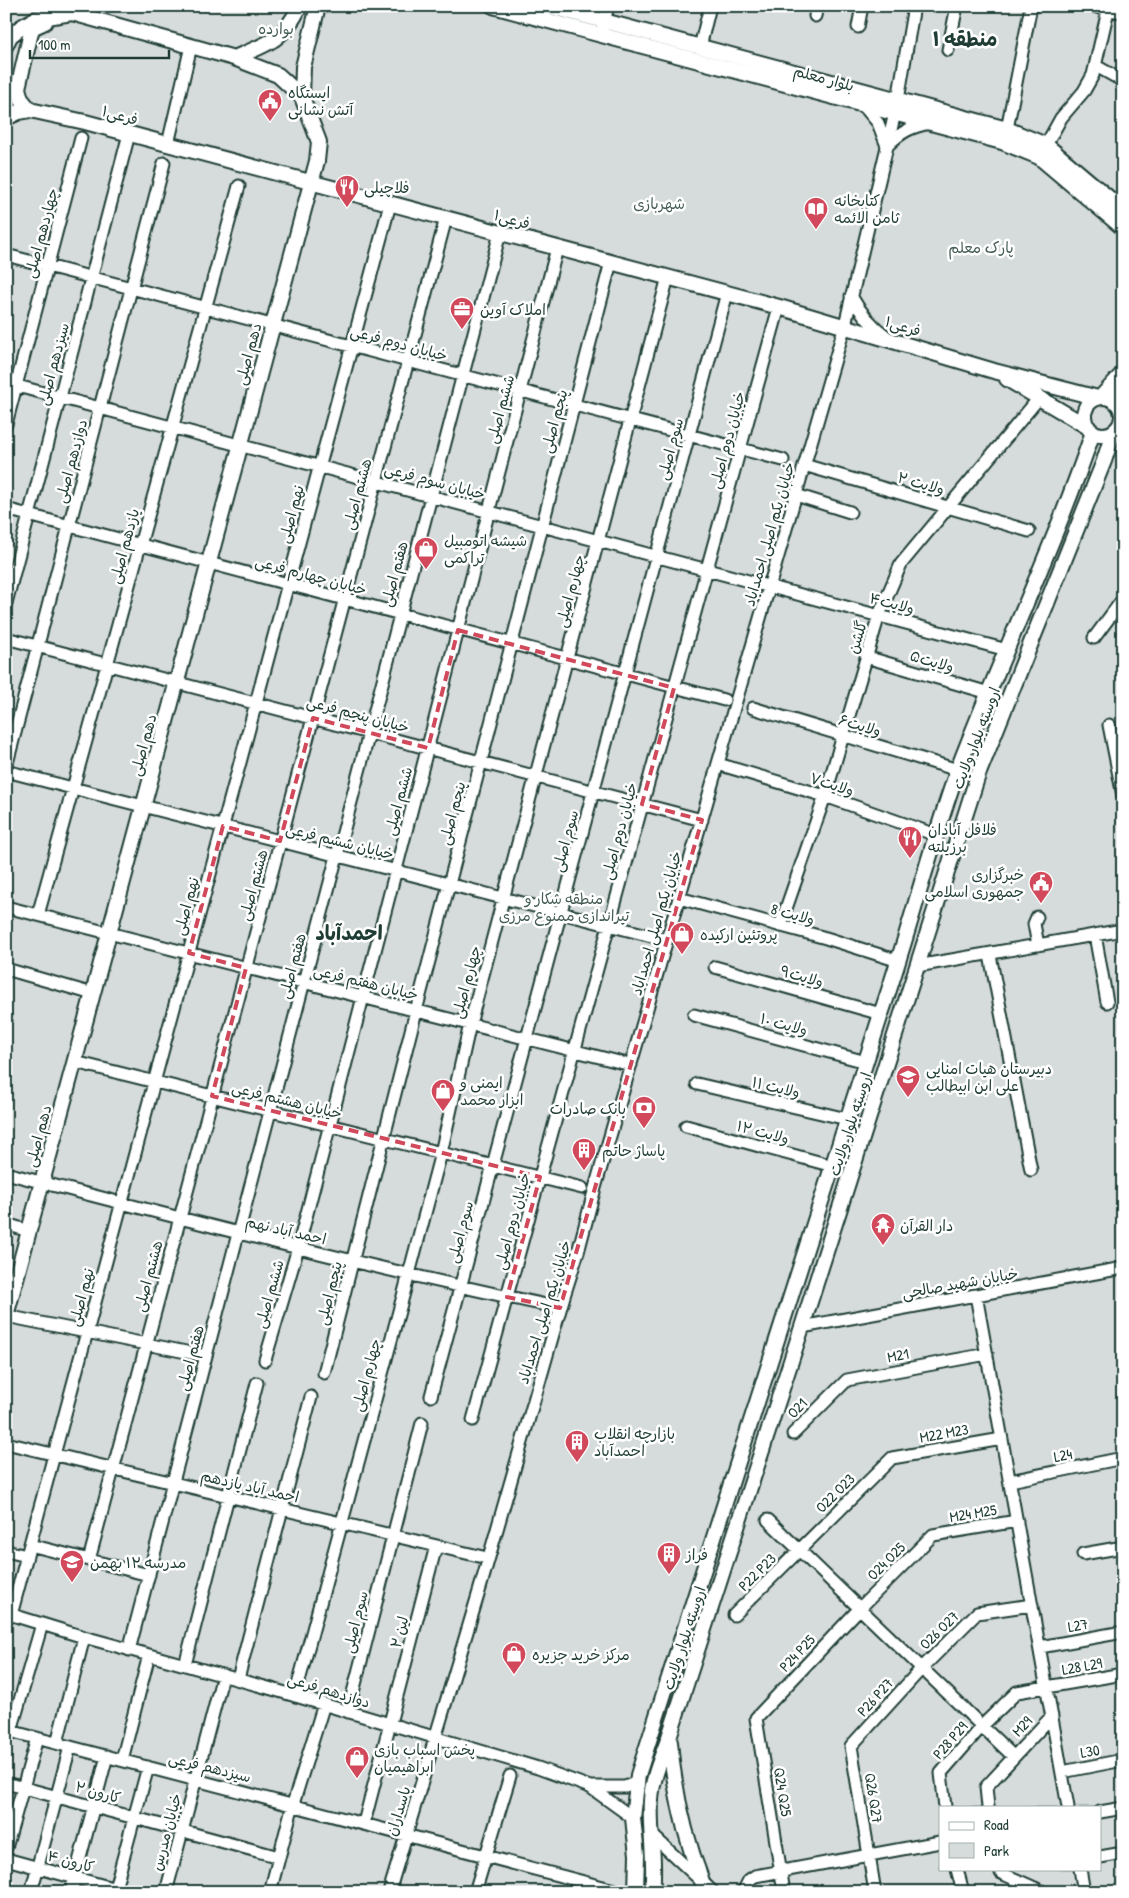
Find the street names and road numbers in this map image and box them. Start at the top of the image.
street label: بلوار معلم [791,60,857,98]
street label: فرعی۱ [100,100,140,130]
street label: چهاردهم اصلی [19,186,65,281]
street label: فرعی۱ [492,204,532,234]
street label: فرعی۱ [883,311,923,341]
street label: سیزدهم اصلی [32,320,75,408]
street label: خیابان دوم فرعی [348,320,450,368]
street label: دهم اصلی [230,321,268,388]
street label: ششم اصلی [481,372,521,446]
street label: پنجم اصلی [535,387,575,456]
street label: خیابان دوم اصلی [704,389,752,492]
street label: سوم اصلی [652,416,690,483]
street label: دوازدهم اصلی [50,417,93,506]
street label: هشتم اصلی [337,456,379,532]
street label: خیابان سوم فرعی [382,457,488,506]
street label: خیابان یکم اصلی احمداباد [738,459,802,609]
street label: ولایت ۲ [895,466,947,500]
street label: نهم اصلی [273,483,311,546]
street label: یازدهم اصلی [104,506,146,587]
street label: هفتم اصلی [375,539,415,610]
street label: خیابان چهارم فرعی [253,550,369,601]
street label: چهارم اصلی [550,552,591,630]
street label: ولایت۴ [867,587,917,619]
street label: گلشن [842,618,872,656]
street label: ولایت۵ [908,645,956,677]
street label: اروسیّه بلوار ولایت [947,684,1005,792]
street label: خیابان پنجم فرعی [304,690,412,740]
street label: ولایت۶ [836,709,884,741]
street label: دهم اصلی [125,712,163,779]
street label: ششم اصلی [379,764,419,838]
street label: ولایت۷ [807,767,857,801]
street label: پنجم اصلی [433,779,473,848]
street label: خیابان دوم اصلی [596,780,644,883]
street label: سوم اصلی [547,808,585,875]
street label: خیابان ششم فرعی [283,817,396,866]
street label: هشتم اصلی [233,847,275,923]
street label: خیابان یکم اصلی احمداباد [625,848,689,998]
street label: نهم اصلی [168,875,206,938]
street label: ولایت 8 [769,898,817,930]
street label: هفتم اصلی [273,931,313,1002]
street label: چهارم اصلی [446,943,487,1021]
street label: خیابان هفتم فرعی [311,959,421,1007]
street label: ولایت۹ [778,960,826,992]
street label: ولایت ۱۰ [758,1008,810,1040]
street label: اروسیّه بلوار ولایت [823,1070,877,1178]
street label: ولایت ۱۱ [750,1071,802,1103]
street label: خیابان هشتم فرعی [229,1076,344,1126]
street label: دهم اصلی [20,1103,58,1170]
street label: ولایت ۱۲ [734,1115,792,1149]
street label: خیابان دوم اصلی [489,1170,537,1273]
street label: سوم اصلی [442,1199,480,1266]
street label: احمد آباد نهم [243,1211,328,1251]
street label: هشتم اصلی [128,1238,170,1314]
street label: خیابان یکم اصلی احمداباد [512,1238,578,1387]
street label: ششم اصلی [249,1257,291,1331]
street label: پنجم اصلی [311,1259,349,1328]
street label: خیابان شهید صالحی [900,1262,1020,1304]
street label: نهم اصلی [63,1266,101,1329]
street label: هفتم اصلی [171,1323,211,1394]
street label: چهارم اصلی [346,1336,387,1414]
street label: M21 [885,1343,911,1367]
street label: O21 [782,1393,812,1423]
street label: M22 M23 [918,1418,970,1448]
street label: L24 [1052,1443,1074,1467]
street label: احمد آباد یازدهم [198,1464,301,1509]
street label: O22 O23 [811,1468,860,1517]
street label: M24 M25 [948,1499,999,1527]
street label: O24 O25 [862,1537,910,1585]
street label: P22 P23 [733,1548,781,1596]
street label: اروسیّه بلوار ولایت [657,1584,711,1692]
street label: سوم اصلی [337,1589,375,1656]
street label: O26 O27 [915,1606,963,1654]
street label: L27 [1066,1613,1090,1637]
street label: لین ۲ [385,1614,413,1650]
street label: P24 P25 [774,1629,820,1676]
street label: L28 L29 [1060,1652,1104,1680]
street label: دوازدهم فرعی [285,1667,373,1713]
street label: P26 P27 [852,1673,898,1721]
street label: M29 [1007,1711,1037,1741]
street label: P28 P29 [928,1716,973,1763]
street label: L30 [1079,1739,1101,1763]
street label: سیزدهم فرعی [166,1747,253,1788]
street label: Q24 Q25 [769,1766,797,1819]
street label: Q26 Q27 [860,1771,888,1825]
street label: کارون ۲ [73,1776,123,1808]
street label: پاسداران [380,1783,416,1839]
street label: خیابان مدرس [146,1791,186,1873]
street label: کارون ۴ [45,1845,97,1877]

